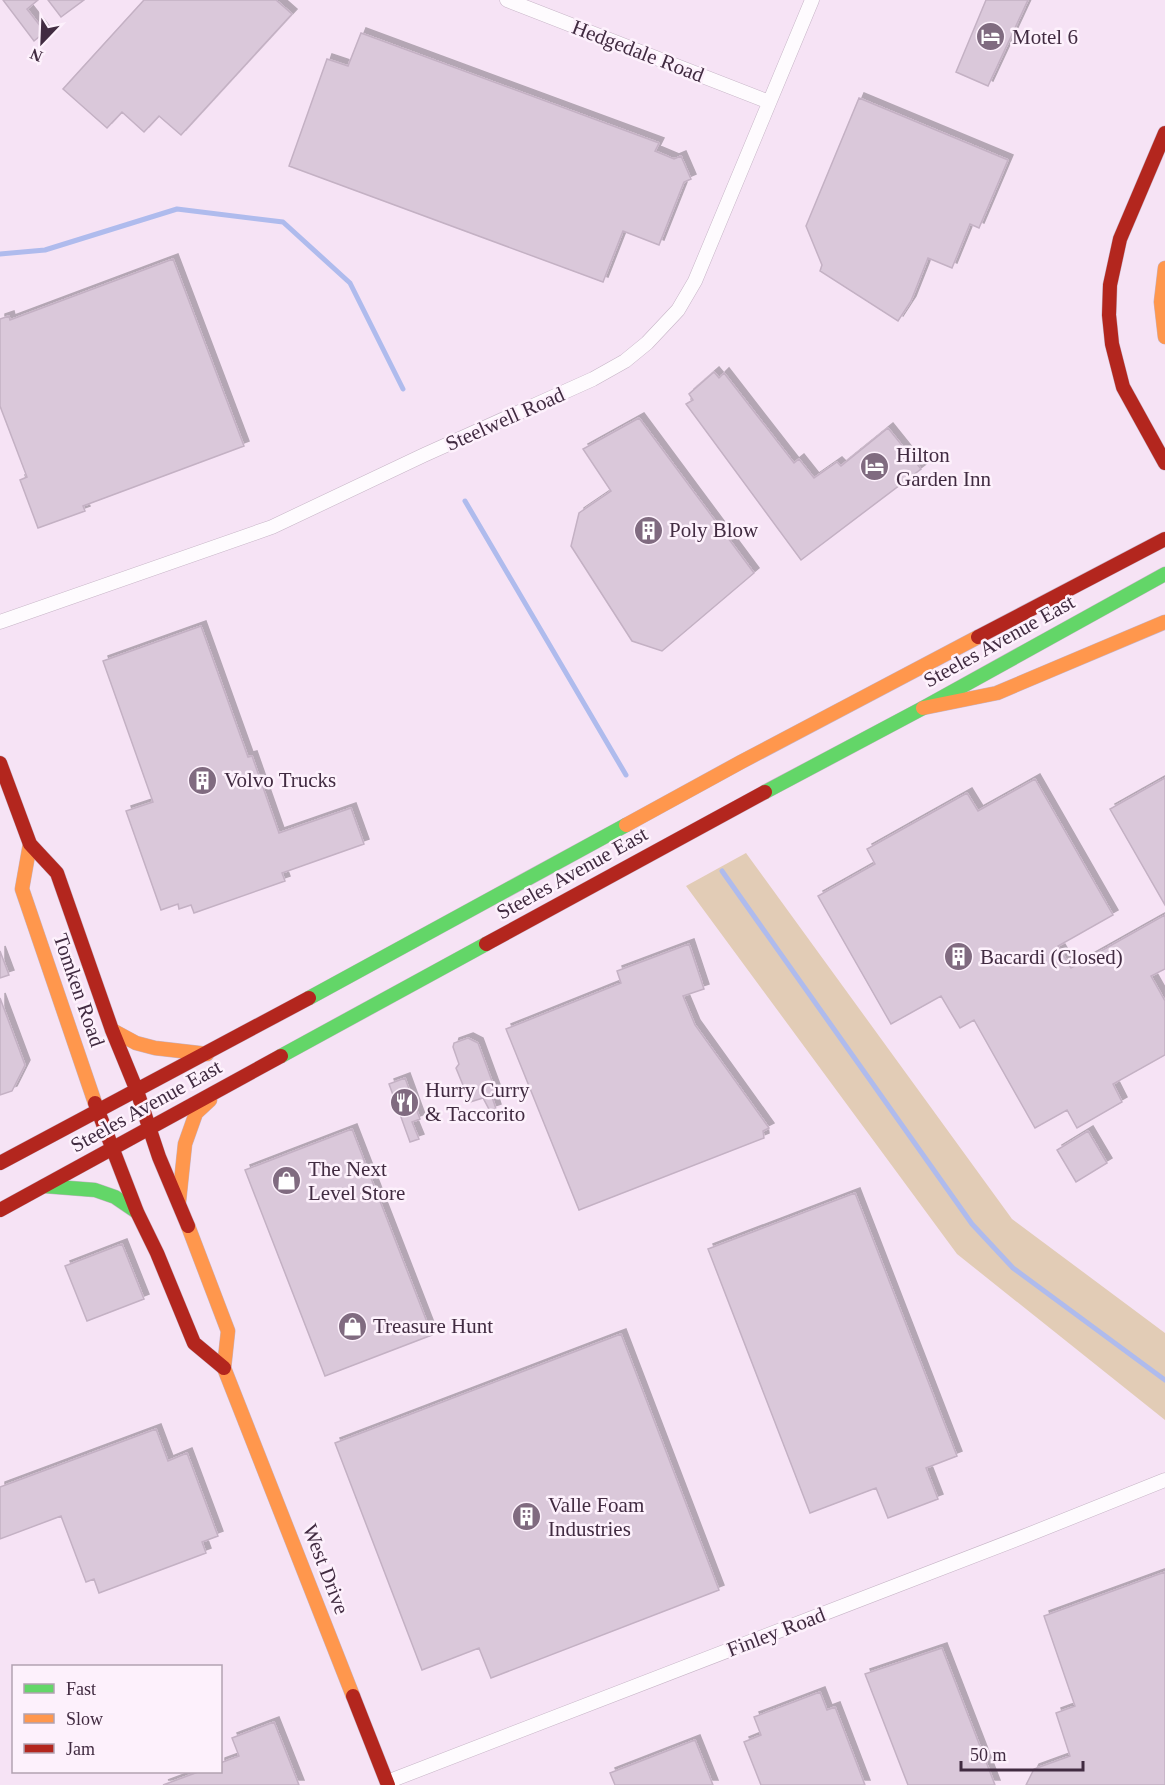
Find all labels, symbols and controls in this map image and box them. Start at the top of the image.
north arrow [12,12,72,72]
street label: Hedgedale Road [569,15,708,87]
hotel icon: Motel 6 [975,21,1007,53]
place label: Motel 6 [1012,25,1078,49]
text: N [27,45,45,65]
street label: Steelwell Road [442,382,569,456]
place label: Hilton Garden Inn [896,443,992,491]
hotel icon: Hilton Garden Inn [859,451,891,483]
building icon: Poly Blow [632,514,664,546]
place label: Poly Blow [669,518,759,542]
street label: Steeles Avenue East [919,590,1079,692]
building icon: Volvo Trucks [187,764,219,796]
place label: Volvo Trucks [224,768,336,792]
street label: Steeles Avenue East [492,822,652,924]
street label: Tomken Road [48,930,110,1050]
building icon: Bacardi (Closed) [943,941,975,973]
place label: Bacardi (Closed) [980,945,1123,969]
street label: Steeles Avenue East [66,1055,226,1157]
place label: Hurry Curry & Taccorito [425,1078,530,1126]
restaurant icon: Hurry Curry & Taccorito [388,1086,420,1118]
place label: The Next Level Store [308,1157,405,1205]
shop icon: The Next Level Store [271,1165,303,1197]
shop icon: Treasure Hunt [336,1310,368,1342]
place label: Treasure Hunt [373,1314,493,1338]
place label: Valle Foam Industries [548,1493,644,1541]
building icon: Valle Foam Industries [511,1501,543,1533]
street label: West Drive [298,1521,354,1617]
street label: Finley Road [724,1602,829,1662]
legend [12,1665,222,1773]
text: Fast [66,1679,96,1699]
text: Slow [66,1709,103,1729]
scale bar [961,1734,1082,1772]
text: Jam [66,1739,95,1759]
text: 50 m [970,1745,1007,1765]

